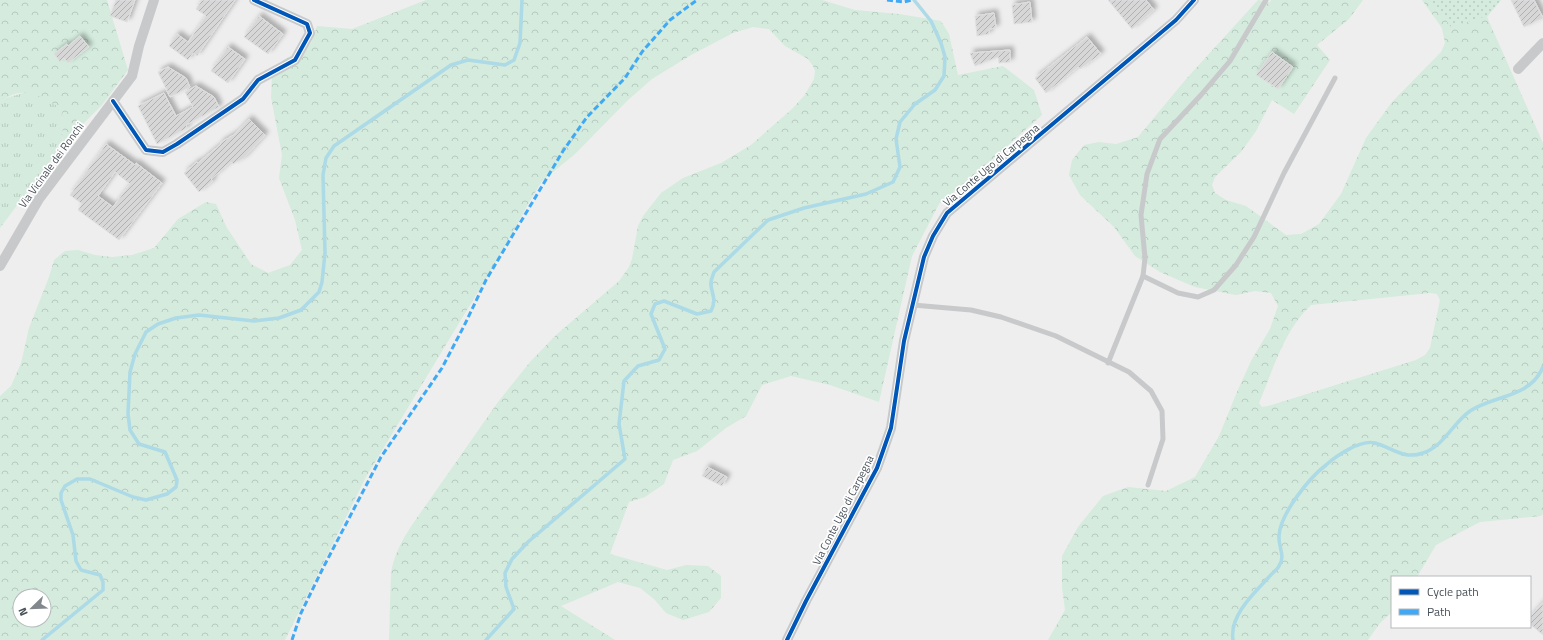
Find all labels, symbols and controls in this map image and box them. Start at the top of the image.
street label: Via Vicinale dei Ronchi [14,119,88,211]
street label: Via Conte Ugo di Carpegna [939,120,1043,210]
street label: Via Conte Ugo di Carpegna [808,452,878,568]
legend [1391,576,1531,628]
text: Cycle path [1427,582,1479,601]
north arrow [12,588,52,628]
text: Path [1427,602,1451,621]
text: N [14,605,32,619]

